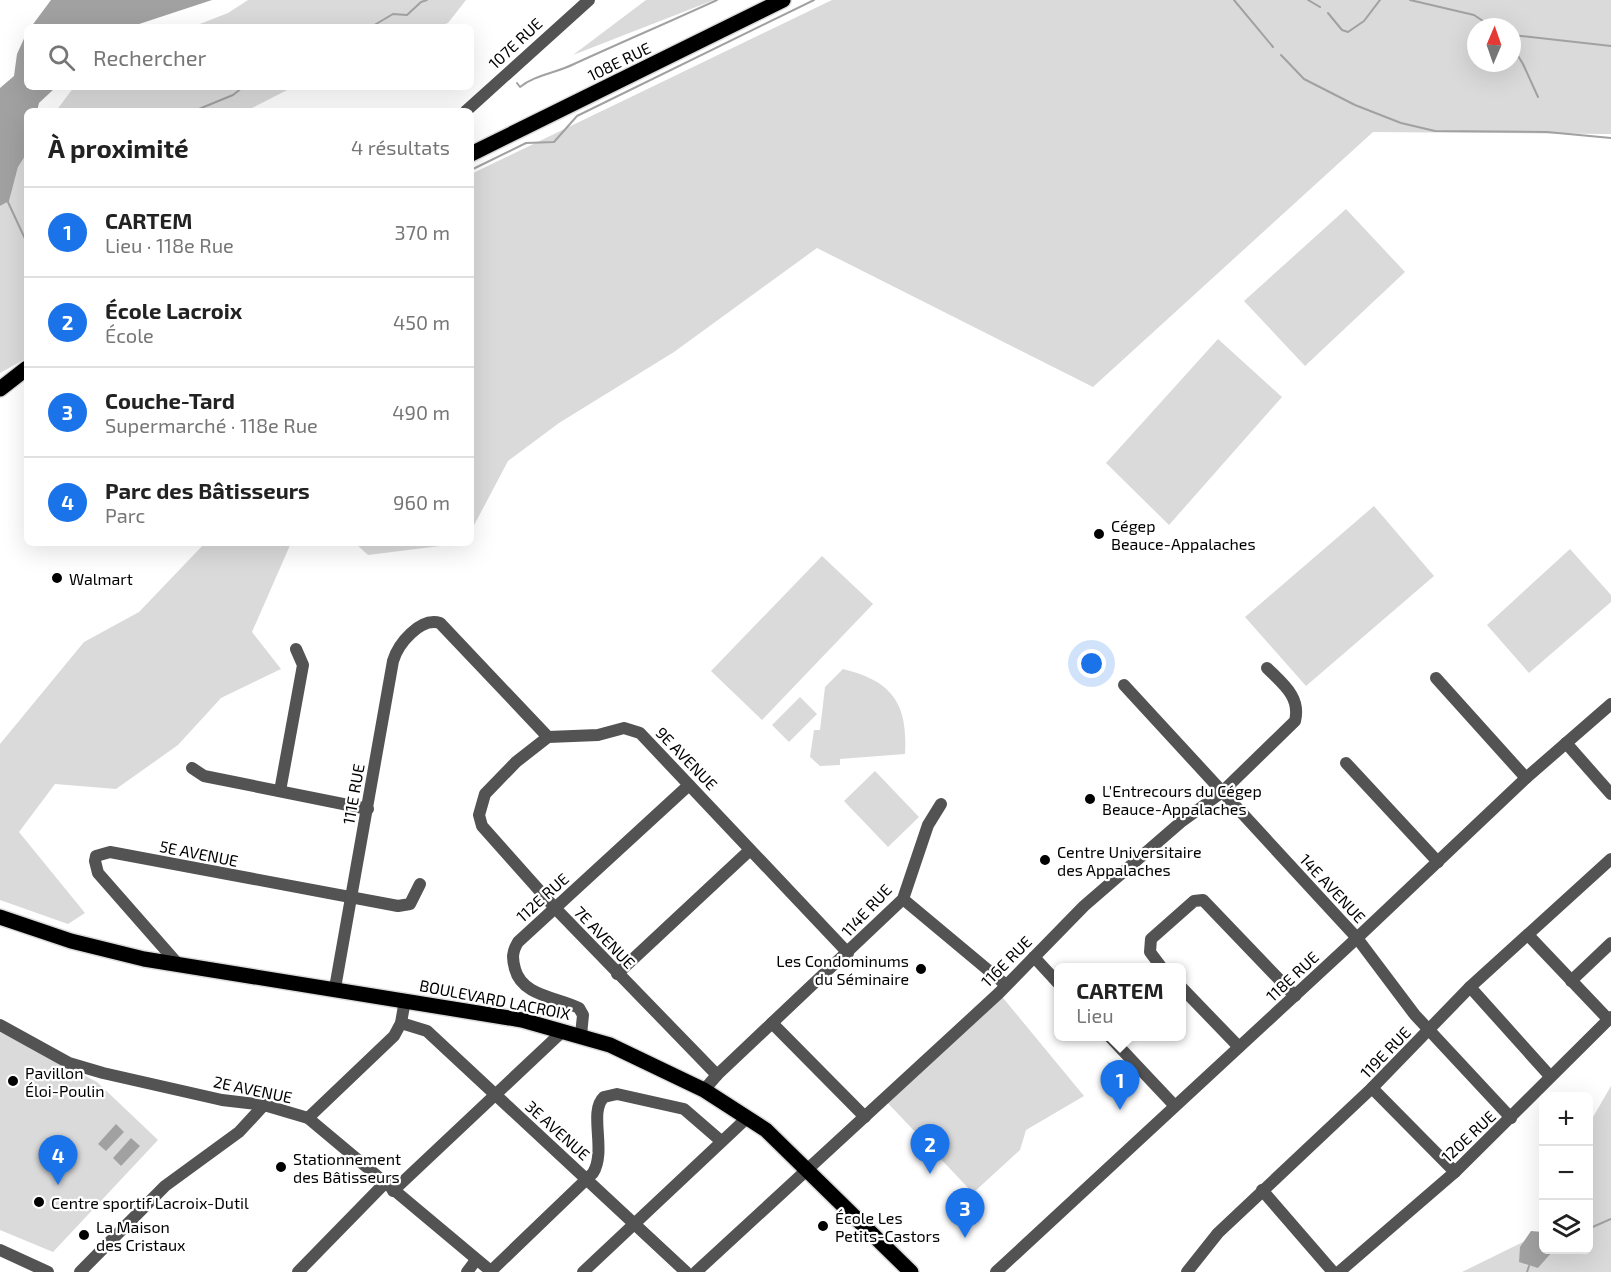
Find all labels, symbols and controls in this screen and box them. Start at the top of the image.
street label: 107E RUE [484,13,546,73]
north arrow [1467,18,1521,72]
search box [24,24,474,90]
street label: 108E RUE [584,38,654,84]
icon: search [45,41,78,74]
text: Rechercher [93,44,206,70]
text: À proximité [48,132,189,163]
text: 4 résultats [351,135,450,159]
text: CARTEM [105,207,192,233]
text: 1 [63,220,72,244]
text: 370 m [395,220,450,244]
text: Lieu · 118e Rue [105,233,234,257]
text: École Lacroix [105,297,242,323]
text: 2 [62,310,73,334]
text: 450 m [393,310,450,334]
text: École [105,323,154,347]
text: Couche-Tard [105,387,235,413]
text: 3 [62,400,73,424]
text: 490 m [392,400,450,424]
text: Supermarché · 118e Rue [105,413,318,437]
text: Parc des Bâtisseurs [105,477,310,503]
text: 4 [61,490,74,514]
text: 960 m [393,490,450,514]
text: Parc [105,503,145,527]
place label: Cégep Beauce-Appalaches [1111,516,1256,553]
marker: Cégep Beauce-Appalaches [1092,527,1106,541]
place label: Walmart [69,569,133,588]
marker: Walmart [50,571,64,585]
your location [1077,649,1106,678]
street label: 9E AVENUE [652,723,722,794]
street label: 111E RUE [338,762,368,826]
place label: L'Entrecours du Cégep Beauce-Appalaches [1102,781,1262,818]
marker: L'Entrecours du Cégep Beauce-Appalaches [1083,792,1097,806]
street label: 5E AVENUE [158,836,240,870]
place label: Centre Universitaire des Appalaches [1057,842,1202,879]
street label: 14E AVENUE [1296,850,1370,926]
marker: Centre Universitaire des Appalaches [1038,853,1052,867]
street label: 112E RUE [512,869,572,925]
street label: 114E RUE [837,880,895,940]
street label: 7E AVENUE [571,902,639,972]
street label: 116E RUE [977,932,1035,990]
street label: 118E RUE [1262,947,1322,1005]
place label: Les Condominums du Séminaire [776,951,909,988]
marker: Les Condominums du Séminaire [914,962,928,976]
popup [1054,963,1186,1041]
street label: BOULEVARD LACROIX [418,975,572,1023]
text: CARTEM [1076,977,1164,1003]
text: Lieu [1076,1003,1114,1027]
street label: 119E RUE [1356,1022,1414,1082]
pin: 1 [1100,1060,1140,1110]
place label: Pavillon Éloi-Poulin [25,1063,105,1100]
street label: 2E AVENUE [212,1071,294,1107]
marker: Pavillon Éloi-Poulin [6,1074,20,1088]
map controls [1539,1092,1593,1254]
button: + [1539,1092,1593,1146]
street label: 3E AVENUE [522,1096,594,1164]
street label: 120E RUE [1437,1106,1499,1166]
pin: 2 [910,1124,950,1174]
pin: 4 [38,1136,78,1185]
button: − [1539,1146,1593,1200]
place label: Stationnement des Bâtisseurs [293,1149,401,1186]
marker: Stationnement des Bâtisseurs [274,1160,288,1174]
pin: 3 [946,1188,984,1238]
place label: Centre sportif Lacroix-Dutil [51,1193,249,1212]
marker: Centre sportif Lacroix-Dutil [32,1195,46,1209]
button: layers [1539,1200,1593,1254]
place label: École Les Petits-Castors [835,1208,940,1245]
place label: La Maison des Cristaux [96,1217,186,1254]
marker: École Les Petits-Castors [816,1219,830,1233]
marker: La Maison des Cristaux [77,1228,91,1242]

